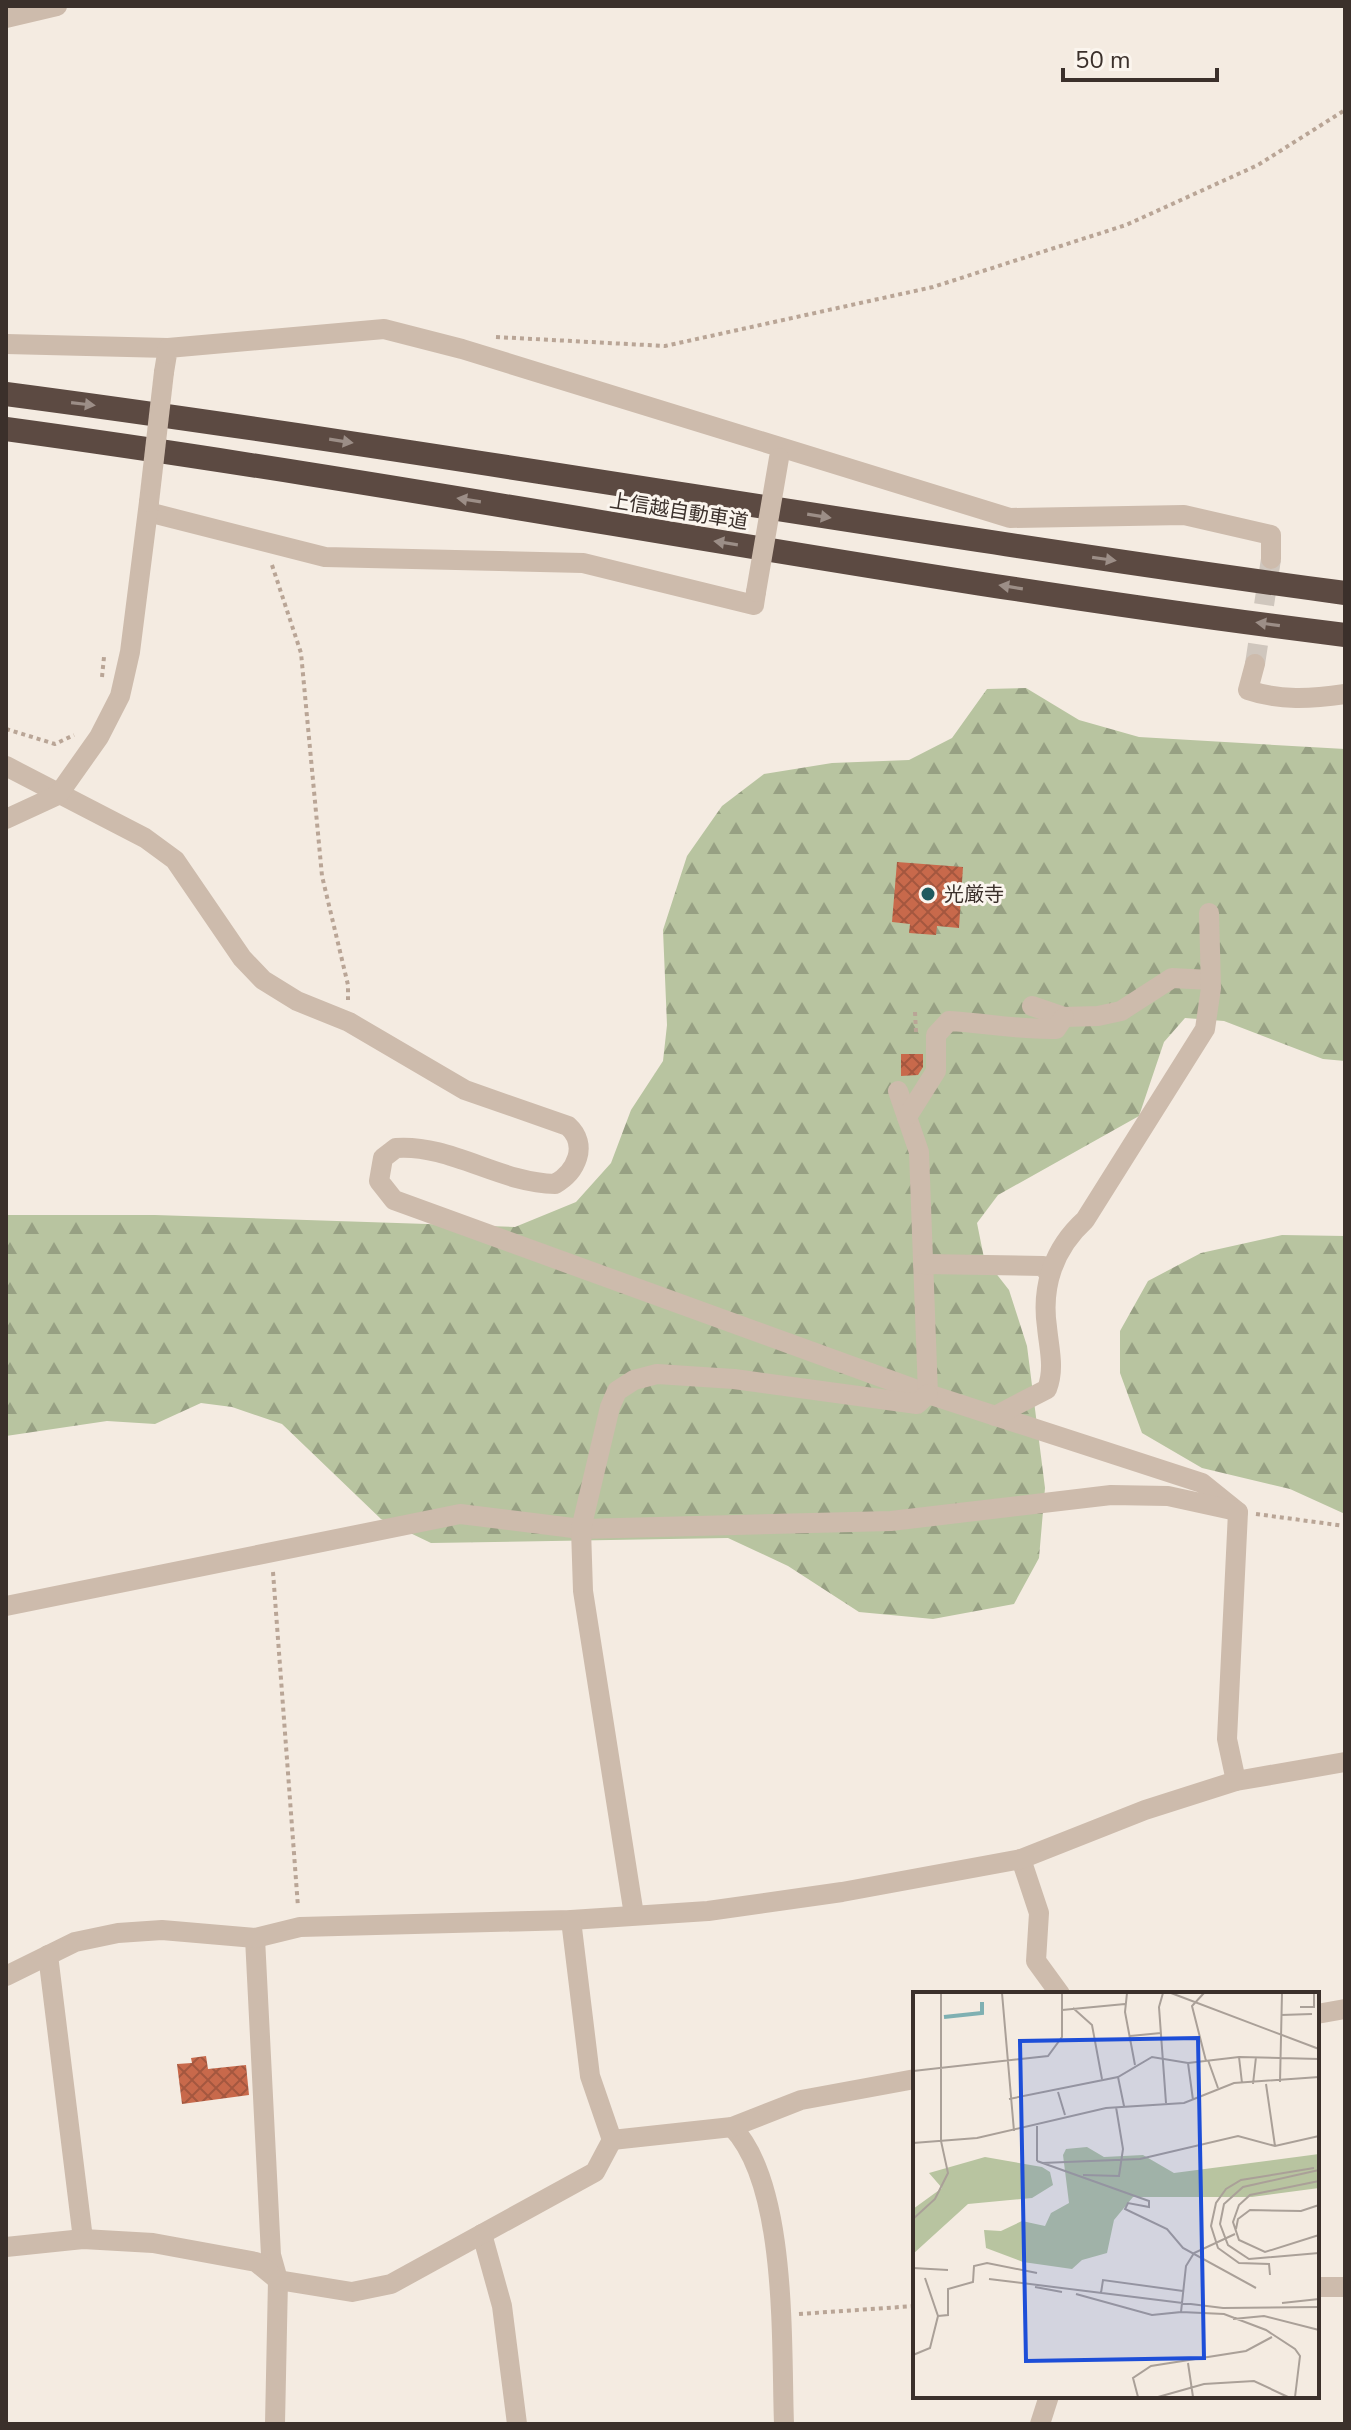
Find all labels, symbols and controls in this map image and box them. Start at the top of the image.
scale bar [1063,32,1217,82]
text: 50 m [1075,44,1131,76]
one-way arrow [71,398,96,411]
one-way arrow [329,435,354,448]
street label: 上信越自動車道 [608,487,750,536]
one-way arrow [457,494,482,506]
one-way arrow [807,510,832,523]
one-way arrow [713,536,738,548]
one-way arrow [1091,553,1116,566]
one-way arrow [998,580,1023,593]
one-way arrow [1255,617,1280,630]
place label: 光厳寺 [944,881,1004,908]
marker: 光厳寺 [919,885,937,903]
inset map [913,1992,1319,2398]

